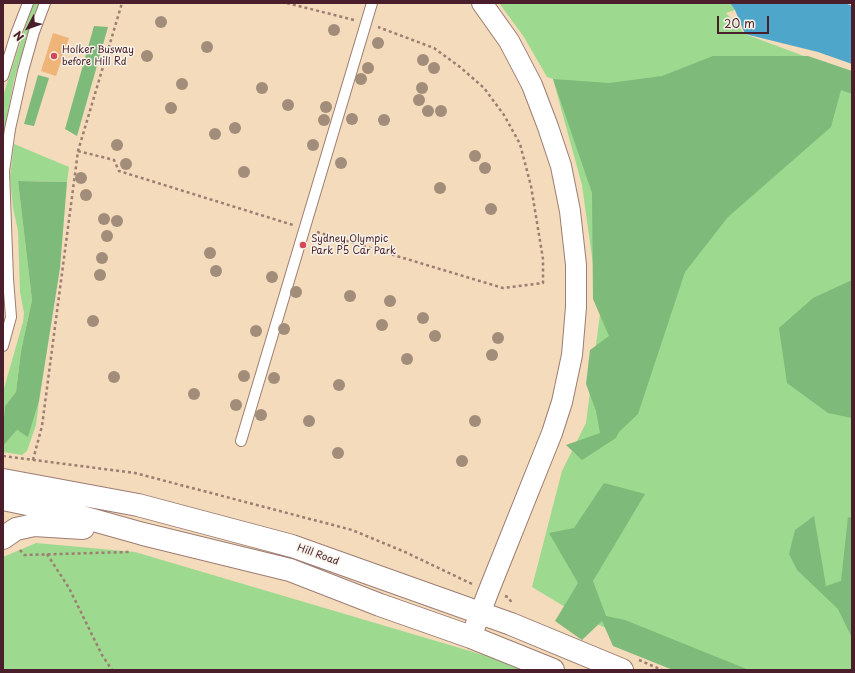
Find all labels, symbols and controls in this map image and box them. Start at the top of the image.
north arrow [8,8,48,48]
scale bar [719,8,771,34]
text: 20 m [724,14,755,32]
text: N [9,27,28,45]
place label: Holker Busway before Hill Rd [62,44,134,68]
marker: Holker Busway before Hill Rd [49,51,59,61]
place label: Sydney Olympic Park P5 Car Park [311,233,396,256]
marker: Sydney Olympic Park P5 Car Park [298,240,308,250]
street label: Hill Road [295,542,341,568]

